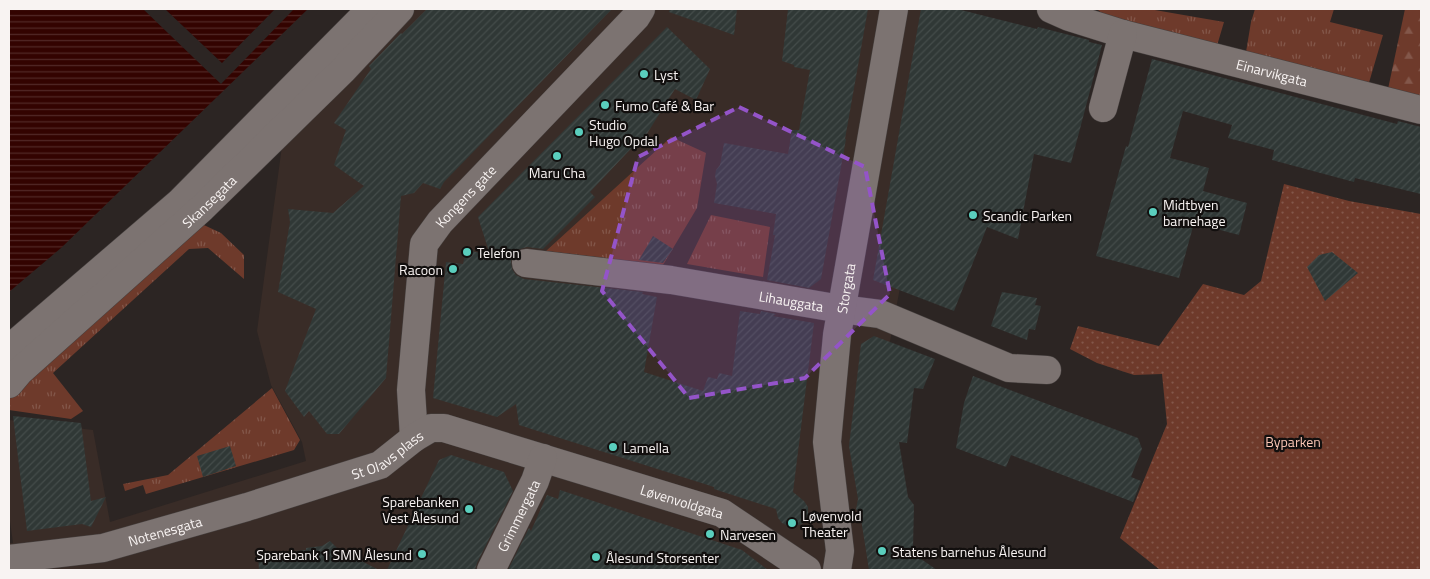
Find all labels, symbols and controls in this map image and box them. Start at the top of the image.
street label: Einarvikgata [1234,53,1310,91]
place label: Lyst [654,64,678,85]
marker: Lyst [638,68,650,80]
place label: Fumo Café & Bar [615,95,714,116]
marker: Fumo Café & Bar [599,99,611,111]
place label: Studio Hugo Opdal [589,114,658,151]
marker: Studio Hugo Opdal [573,126,585,138]
marker: Maru Cha [551,150,563,162]
street label: Kongens gate [429,160,500,231]
place label: Maru Cha [529,162,585,183]
street label: Skansegata [177,170,241,232]
place label: Midtbyen barnehage [1163,194,1226,231]
place label: Scandic Parken [983,205,1072,226]
marker: Midtbyen barnehage [1147,206,1159,218]
marker: Scandic Parken [967,209,979,221]
place label: Telefon [477,242,520,263]
marker: Telefon [461,246,473,258]
place label: Racoon [399,259,443,280]
street label: Storgata [830,261,860,315]
marker: Racoon [447,263,459,275]
street label: Lihauggata [757,285,825,316]
street label: St Olavs plass [348,425,427,484]
park label: Byparken [1265,431,1321,452]
place label: Lamella [623,437,669,458]
marker: Lamella [607,441,619,453]
street label: Grimmergata [491,476,545,555]
street label: Løvenvoldgata [638,478,726,523]
place label: Sparebanken Vest Ålesund [382,491,459,528]
marker: Sparebanken Vest Ålesund [463,503,475,515]
place label: Løvenvold Theater [802,505,862,542]
street label: Notenesgata [125,510,204,551]
marker: Løvenvold Theater [786,517,798,529]
place label: Narvesen [720,524,776,545]
marker: Narvesen [704,528,716,540]
place label: Statens barnehus Ålesund [892,541,1046,562]
place label: Sparebank 1 SMN Ålesund [256,544,412,565]
marker: Statens barnehus Ålesund [876,545,888,557]
place label: Ålesund Storsenter [606,547,719,568]
marker: Sparebank 1 SMN Ålesund [416,548,428,560]
marker: Ålesund Storsenter [590,551,602,563]

